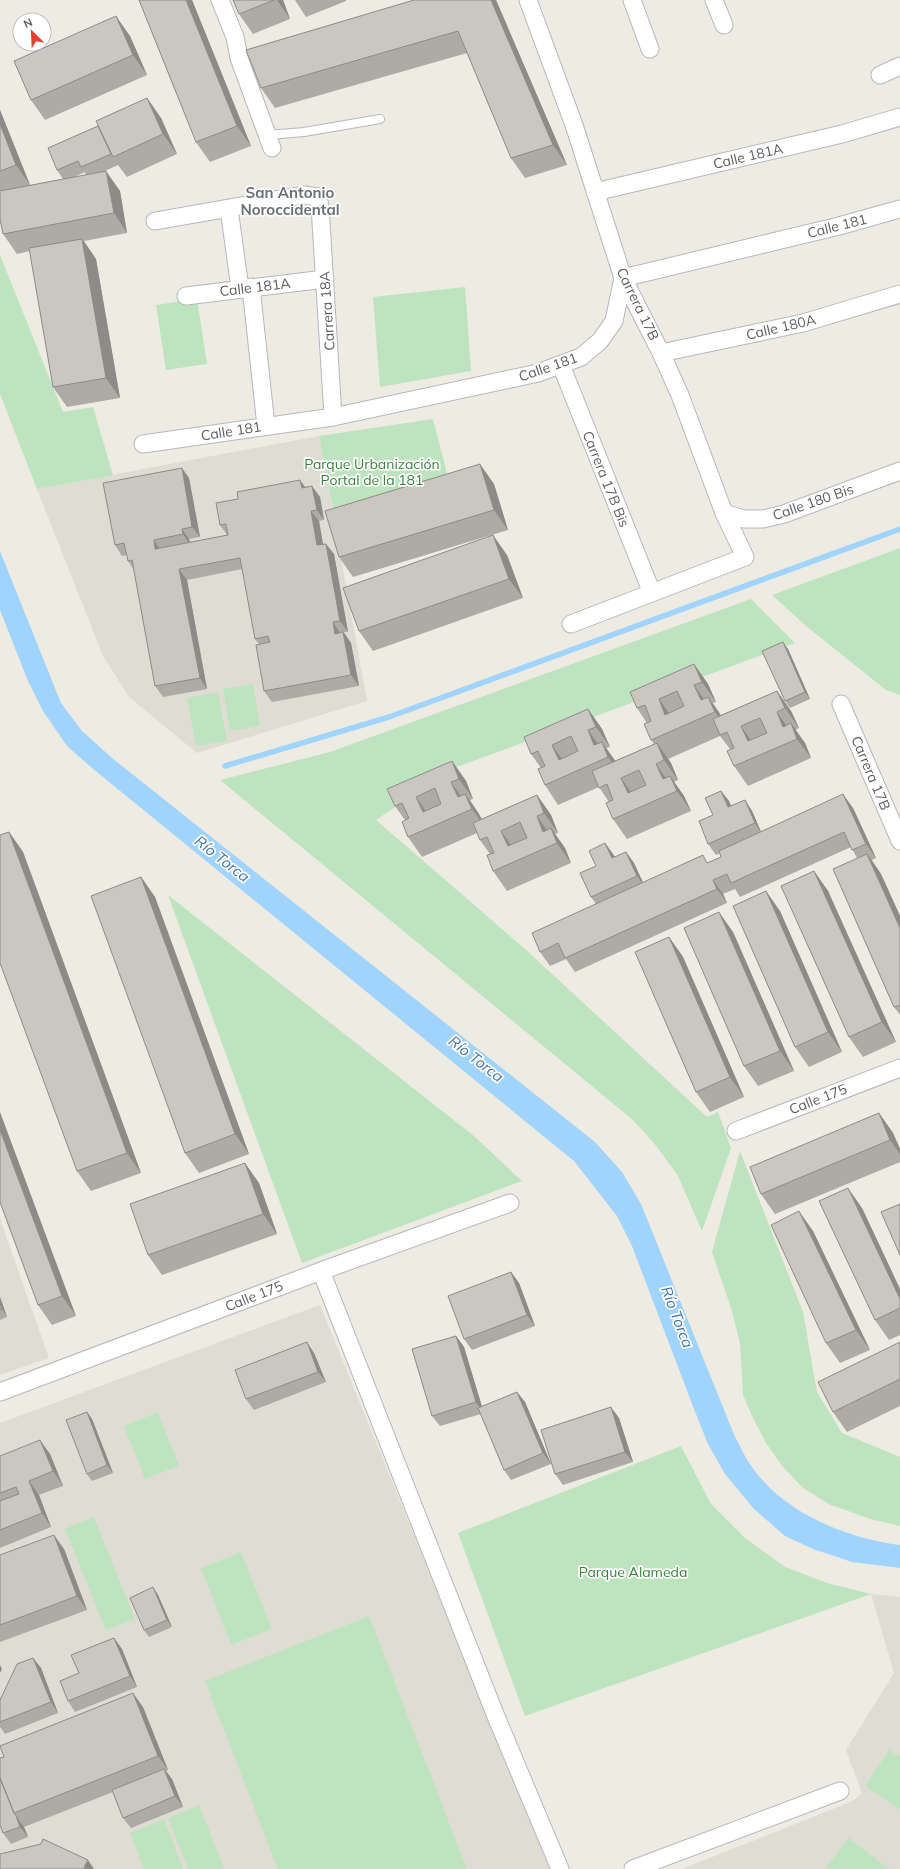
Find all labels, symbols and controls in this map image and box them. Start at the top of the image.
north arrow [12,12,52,52]
text: N [21,15,35,31]
street label: Calle 181A [711,139,785,173]
district label: San Antonio Noroccidental [240,183,340,219]
street label: Calle 181 [805,210,869,242]
street label: Carrera 17B [613,265,663,343]
street label: Carrera 18A [315,270,339,351]
street label: Calle 181A [219,274,292,300]
street label: Calle 180A [744,310,818,344]
street label: Calle 181 [516,349,580,385]
street label: Calle 181 [200,417,262,445]
street label: Carrera 17B Bis [578,428,634,530]
park label: Parque Urbanización Portal de la 181 [304,455,440,489]
street label: Calle 180 Bis [770,480,856,524]
street label: Carrera 17B [847,733,895,813]
water label: Río Torca [191,831,254,886]
water label: Río Torca [445,1031,508,1086]
street label: Calle 175 [786,1080,850,1118]
street label: Calle 175 [222,1277,286,1315]
water label: Río Torca [657,1283,698,1350]
park label: Parque Alameda [579,1563,687,1581]

